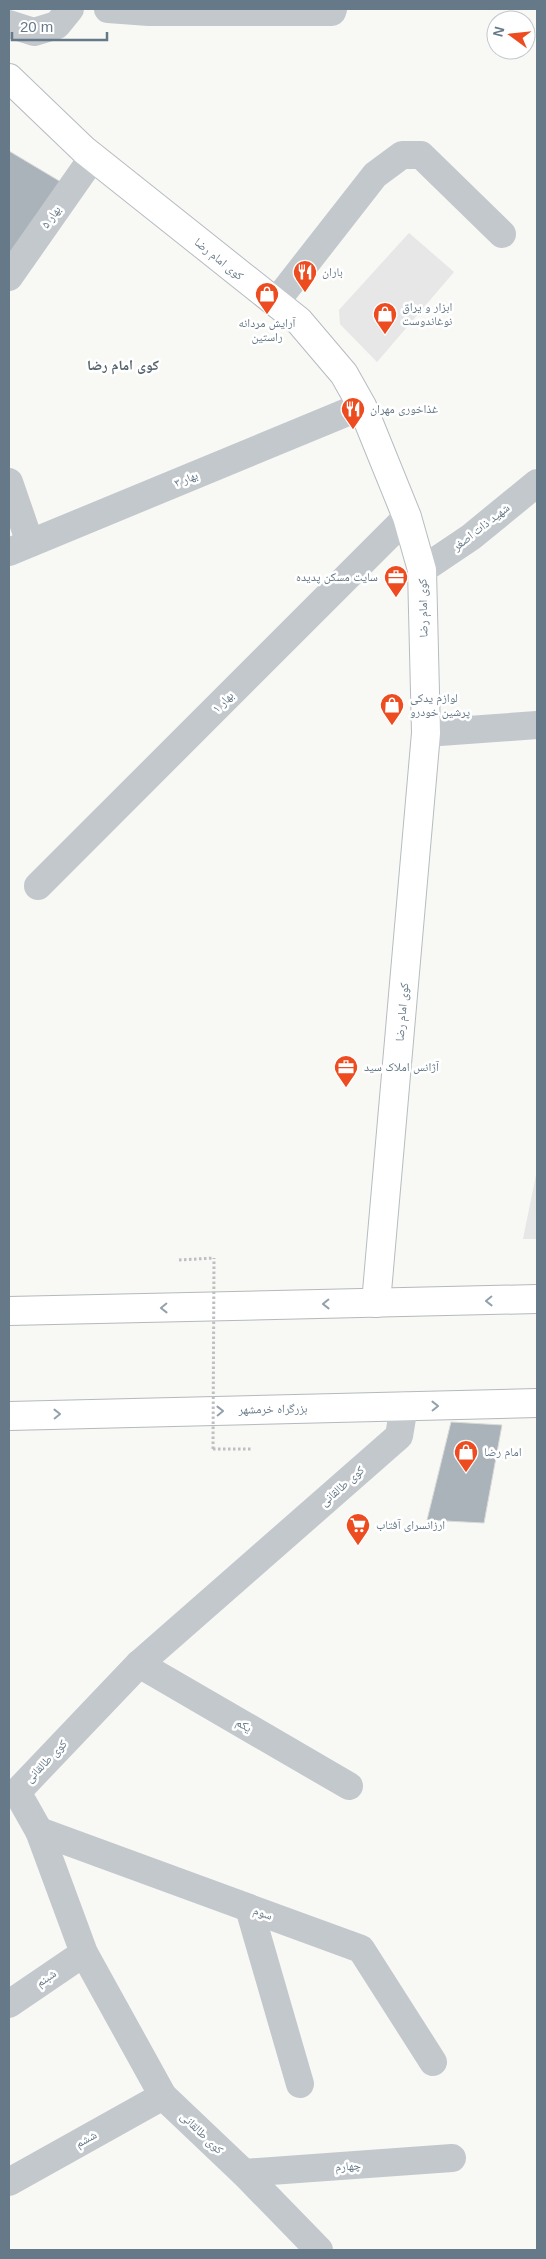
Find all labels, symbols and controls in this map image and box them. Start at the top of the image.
scale bar [12,10,108,42]
north arrow [486,10,536,60]
text: 20 m [20,18,53,35]
text: N [489,25,507,39]
street label: بهار ۵ [38,203,64,231]
street label: کوی امام رضا [191,235,246,284]
restaurant icon: باران [292,259,318,293]
place label: باران [322,265,343,279]
shop icon: آرایش مردانه راستین [254,281,280,315]
place label: ابزار و یراق نوغاندوست [402,300,453,328]
shop icon: ابزار و یراق نوغاندوست [372,301,398,335]
place label: آرایش مردانه راستین [239,316,296,344]
district label: کوی امام رضا [87,357,159,375]
restaurant icon: غذاخوری مهران [340,396,366,430]
place label: غذاخوری مهران [370,402,438,416]
street label: بهار ۳ [172,468,200,490]
street label: شهید ذات اصغر [449,500,512,554]
office icon: سایت مسکن پدیده [383,564,409,598]
place label: سایت مسکن پدیده [296,570,378,584]
street label: کوی امام رضا [415,578,432,638]
street label: بهار ۱ [209,688,237,716]
place label: لوازم یدکی پرشین خودرو [410,691,470,719]
shop icon: لوازم یدکی پرشین خودرو [379,692,405,726]
street label: کوی امام رضا [392,982,413,1042]
office icon: آژانس املاک سید [333,1054,359,1088]
place label: آژانس املاک سید [364,1060,440,1074]
one-way arrow [484,1295,492,1306]
one-way arrow [322,1299,330,1309]
one-way arrow [159,1303,167,1313]
one-way arrow [431,1400,439,1411]
street label: بزرگراه خرمشهر [237,1401,308,1417]
one-way arrow [216,1405,224,1416]
one-way arrow [54,1409,62,1420]
shop icon: امام رضا [453,1439,479,1473]
place label: امام رضا [484,1445,522,1460]
street label: کوی طالقانی [317,1463,367,1509]
supermarket icon: ارزانسرای آفتاب [345,1512,371,1546]
place label: ارزانسرای آفتاب [376,1518,445,1532]
street label: یکم [233,1715,255,1736]
street label: کوی طالقانی [22,1737,70,1785]
street label: سوم [251,1903,275,1924]
street label: شبنم [33,1966,59,1991]
street label: کوی طالقانی [178,2109,226,2157]
street label: ششم [73,2127,100,2151]
street label: چهارم [335,2158,362,2175]

